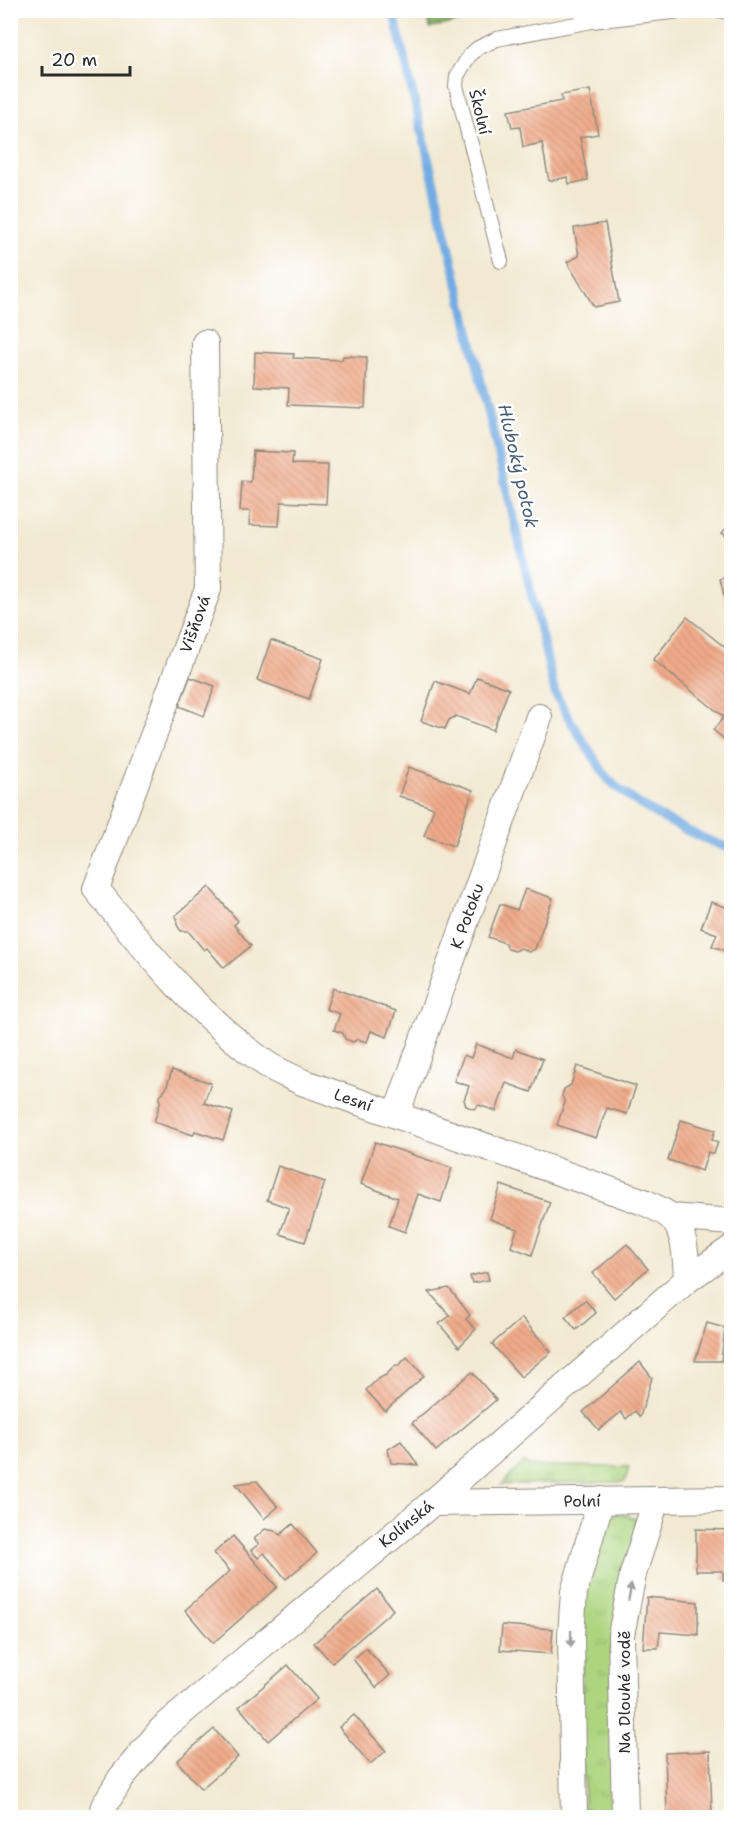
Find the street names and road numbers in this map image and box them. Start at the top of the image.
street label: Školní [464,87,496,137]
street label: Višňová [175,592,215,656]
street label: K Potoku [445,880,489,952]
street label: Lesní [331,1084,375,1116]
street label: Polní [563,1490,601,1512]
street label: Kolínská [374,1496,438,1552]
street label: Na Dlouhé vodě [614,1630,635,1754]

